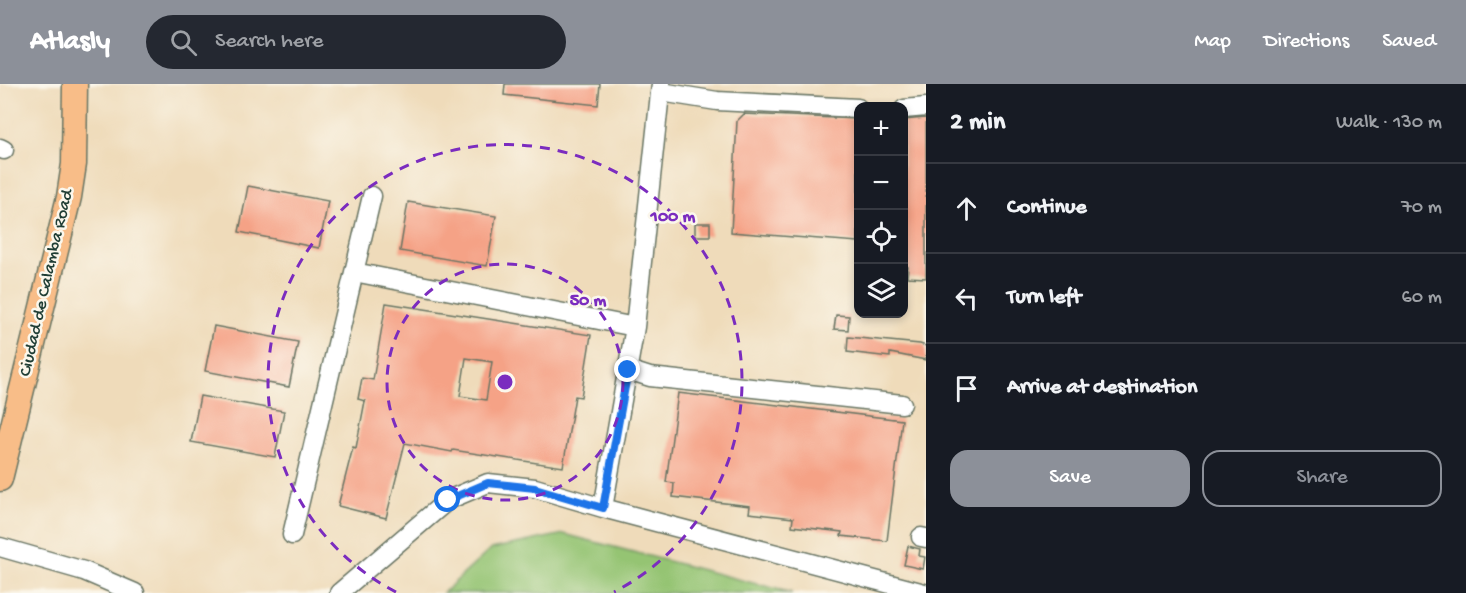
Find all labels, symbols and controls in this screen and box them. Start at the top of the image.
search box [146,15,566,69]
text: Atlasly [30,26,110,59]
icon: search [167,26,200,59]
text: Search here [215,29,323,55]
text: Map [1194,30,1231,55]
text: Directions [1264,30,1349,55]
text: Saved [1382,30,1436,55]
map controls [854,102,908,318]
button: + [854,102,908,156]
text: 2 min [950,108,1005,139]
text: Walk · 130 m [1336,112,1442,135]
button: − [854,156,908,210]
street label: Ciudad de Calamba Road [15,186,79,378]
icon: ahead [950,192,983,225]
text: Continue [1007,195,1087,221]
text: 70 m [1401,197,1442,220]
text: 100 m [650,207,696,228]
button: locate [854,210,908,264]
button: layers [854,264,908,318]
icon: left [950,282,983,315]
text: Turn left [1007,285,1081,311]
text: 60 m [1402,287,1442,310]
text: 50 m [570,291,607,312]
route end [614,356,640,382]
centre of rings [495,372,515,392]
icon: arrive [950,372,983,405]
text: Arrive at destination [1007,375,1197,401]
button: Save [950,450,1190,507]
button: Share [1202,450,1442,507]
route start [434,486,460,512]

